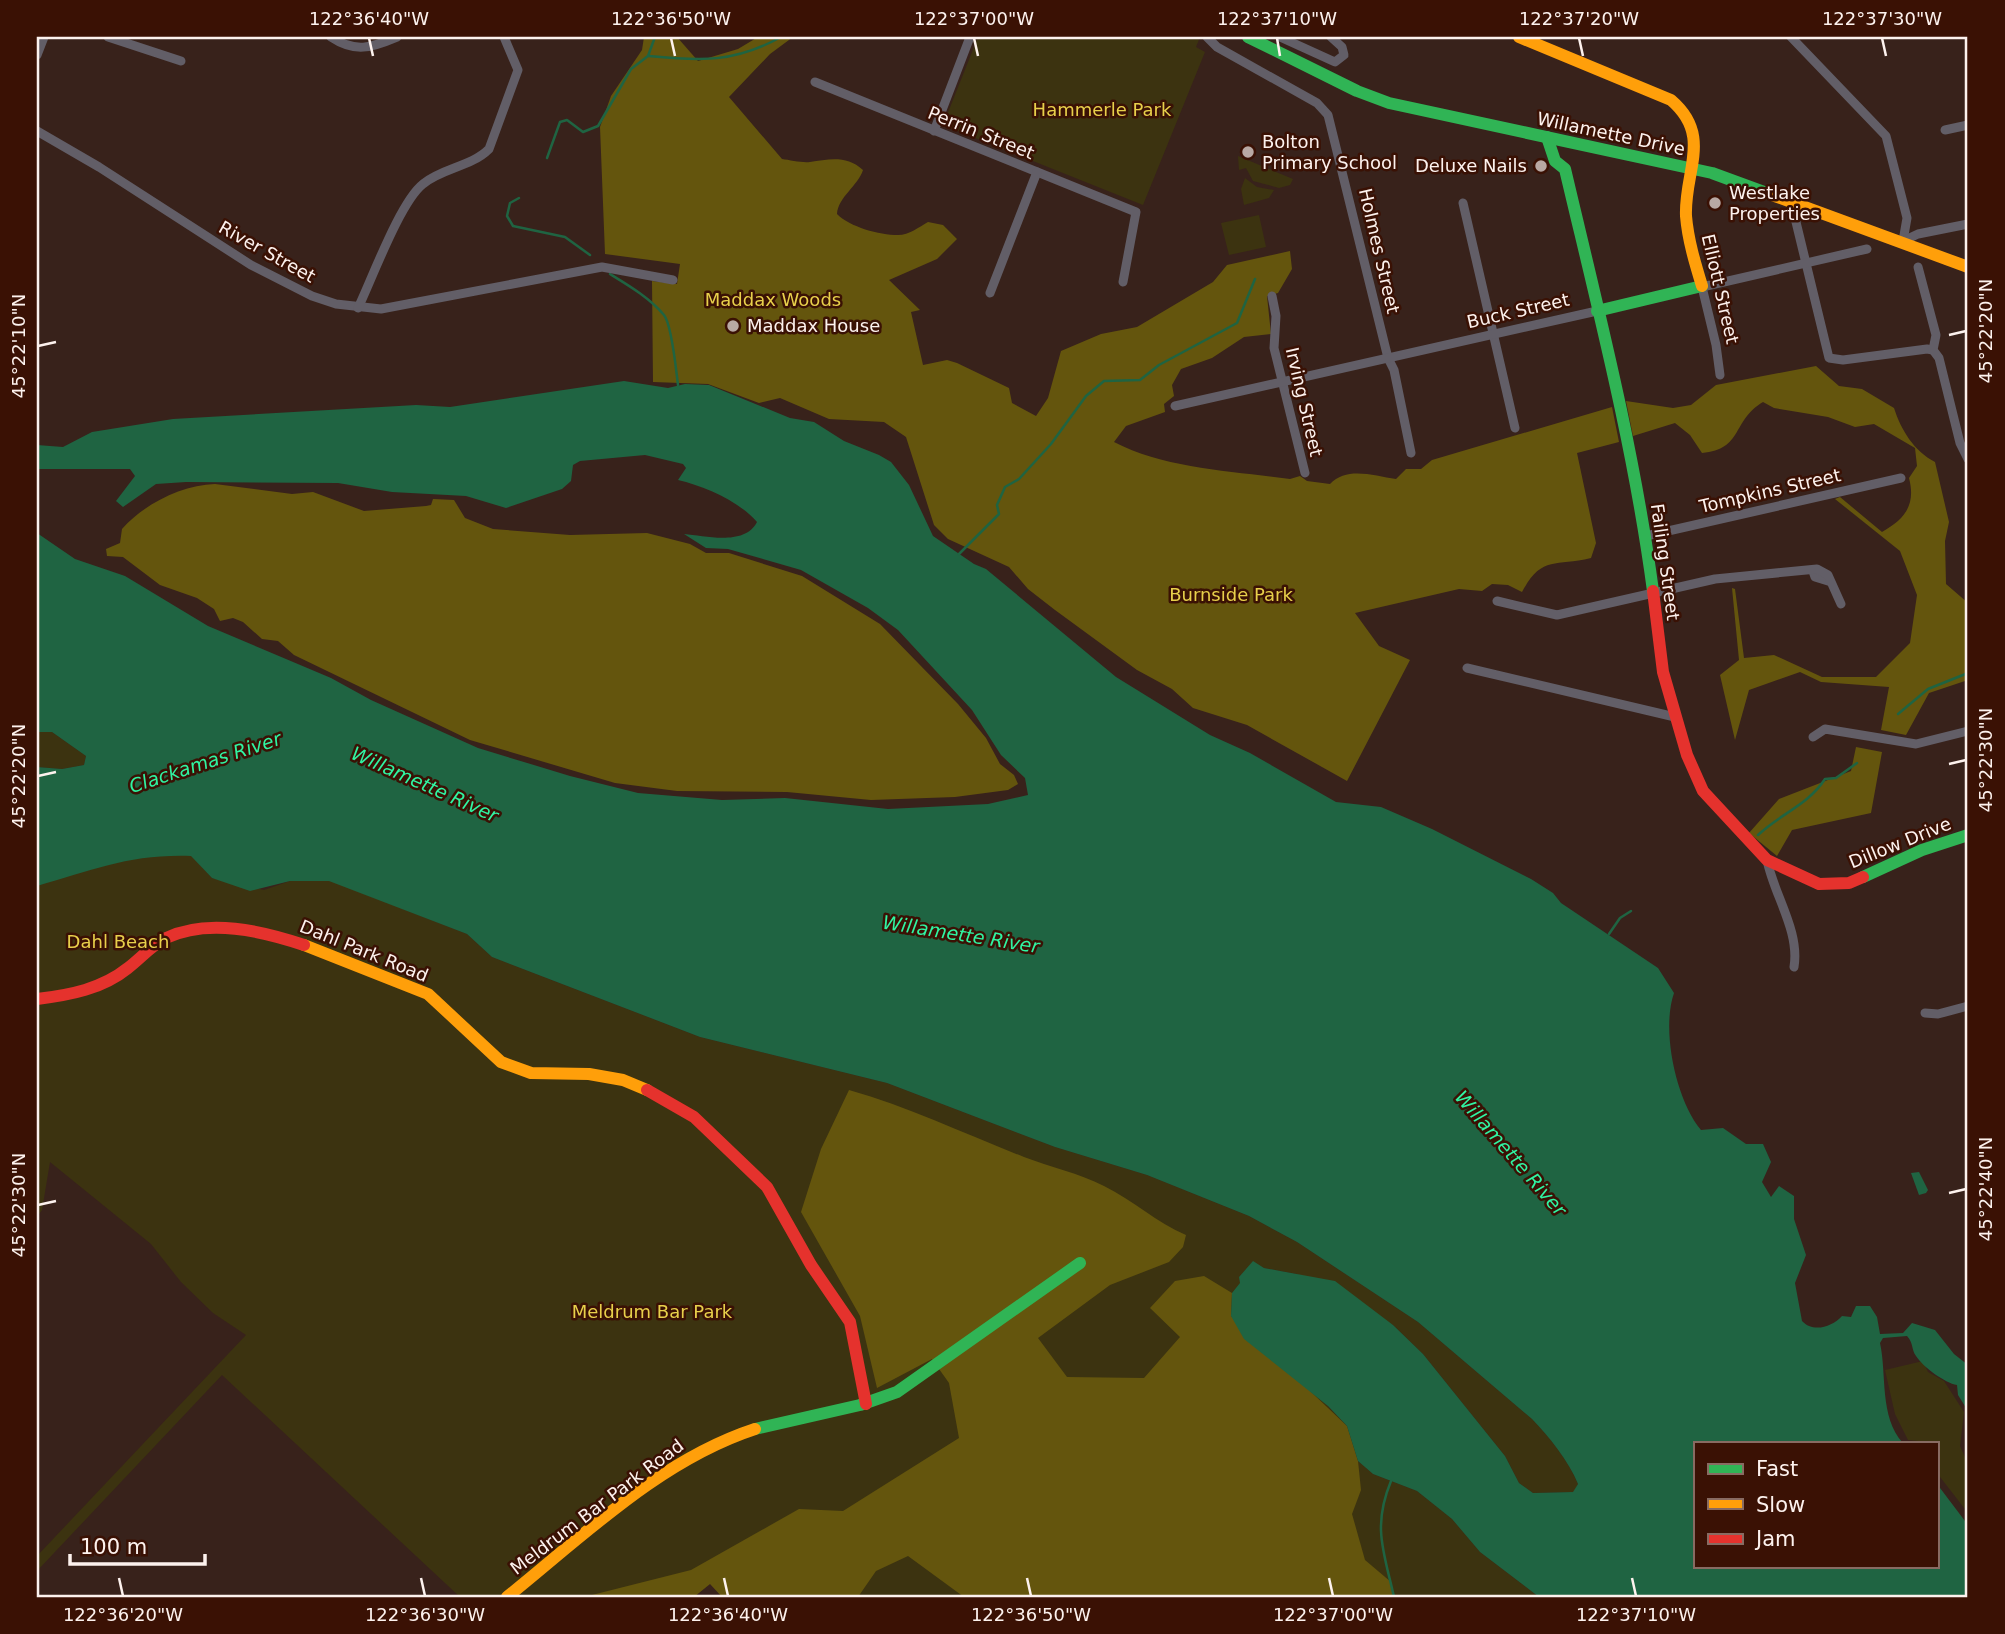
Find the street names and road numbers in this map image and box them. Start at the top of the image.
street label: Perrin Street [925,102,1037,163]
street label: Willamette Drive [1535,108,1687,159]
street label: Holmes Street [1355,186,1404,316]
street label: River Street [215,216,319,287]
street label: Elliott Street [1698,232,1743,346]
street label: Buck Street [1465,289,1571,332]
street label: Irving Street [1282,345,1327,459]
street label: Tompkins Street [1696,464,1843,517]
street label: Failing Street [1647,502,1684,622]
street label: Dillow Drive [1846,813,1954,873]
street label: Dahl Park Road [297,915,432,986]
street label: Meldrum Bar Park Road [506,1435,687,1579]

